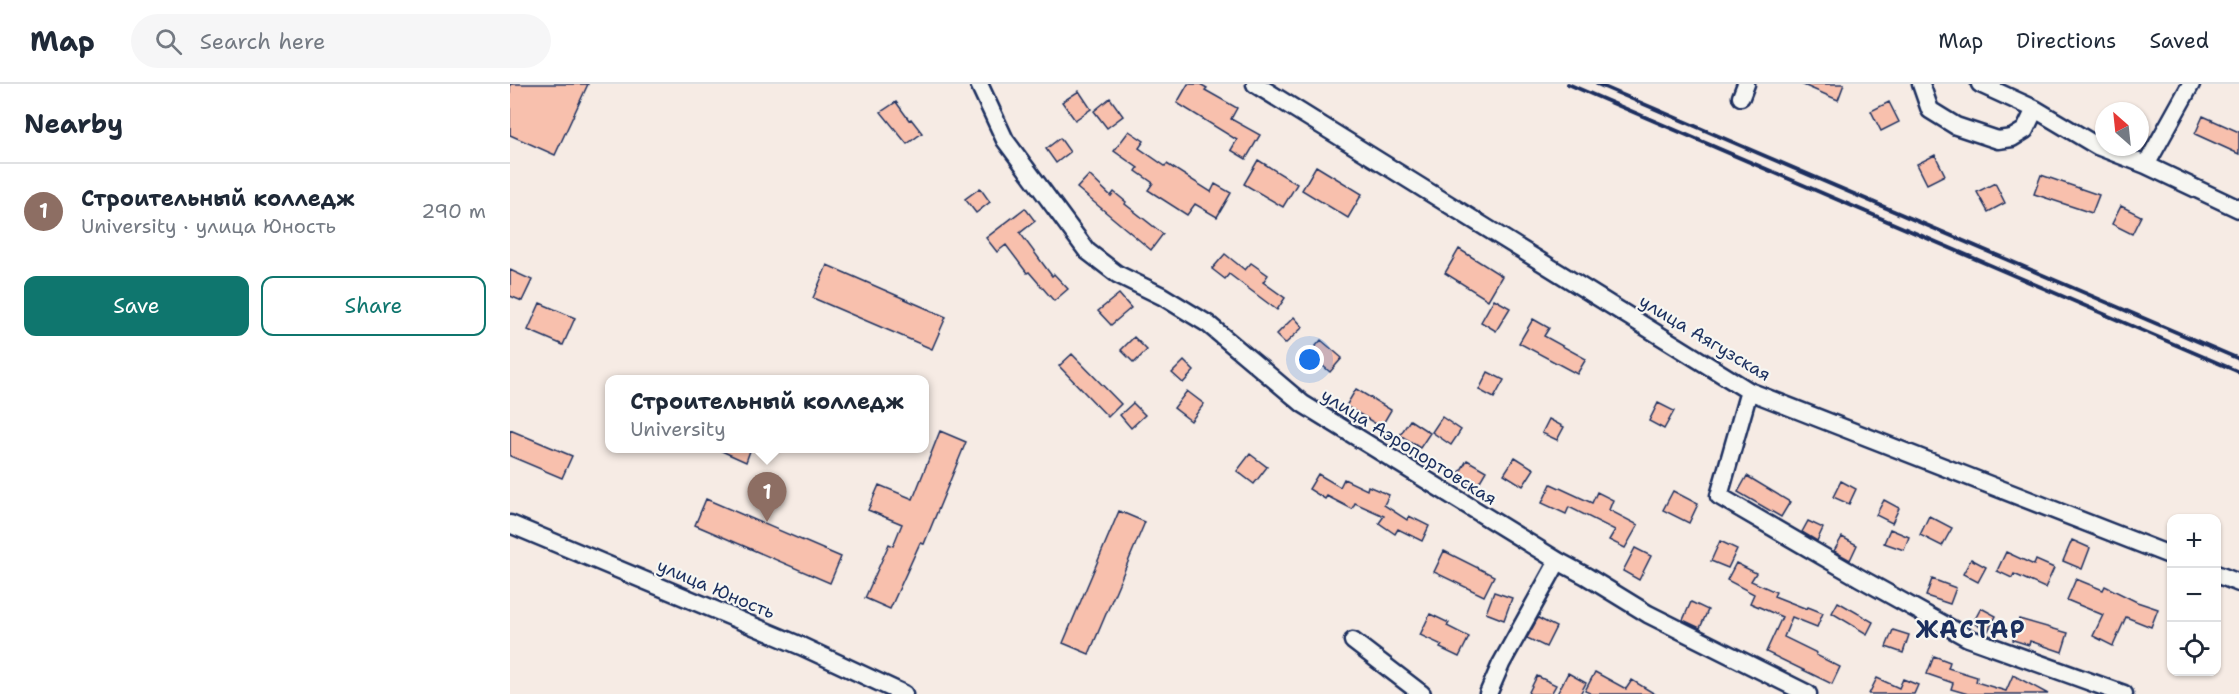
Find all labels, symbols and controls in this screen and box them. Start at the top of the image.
search box [131,14,551,68]
text: Map [30,22,95,60]
icon: search [152,25,185,58]
text: Search here [200,27,325,56]
text: Map [1938,27,1983,55]
text: Directions [2016,27,2116,55]
text: Saved [2149,27,2209,55]
north arrow [2095,102,2149,156]
text: Nearby [24,106,123,141]
text: Строительный колледж [81,184,355,213]
text: 1 [39,198,48,224]
text: 290 m [421,198,486,224]
text: University · улица Юность [81,213,336,239]
button: Save [24,276,249,336]
button: Share [261,276,486,336]
street label: улица Аягузская [1635,289,1775,387]
your location [1295,345,1324,374]
popup [605,375,929,453]
street label: улица Аэропортовская [1317,383,1501,511]
text: Строительный колледж [630,387,904,416]
text: University [630,416,726,442]
pin: 1 [748,472,786,522]
map controls [2167,514,2221,676]
button: + [2167,514,2221,568]
street label: улица Юность [653,553,779,625]
button: − [2167,568,2221,622]
district label: ЖАСТАР [1916,614,2026,646]
button: locate [2167,622,2221,676]

